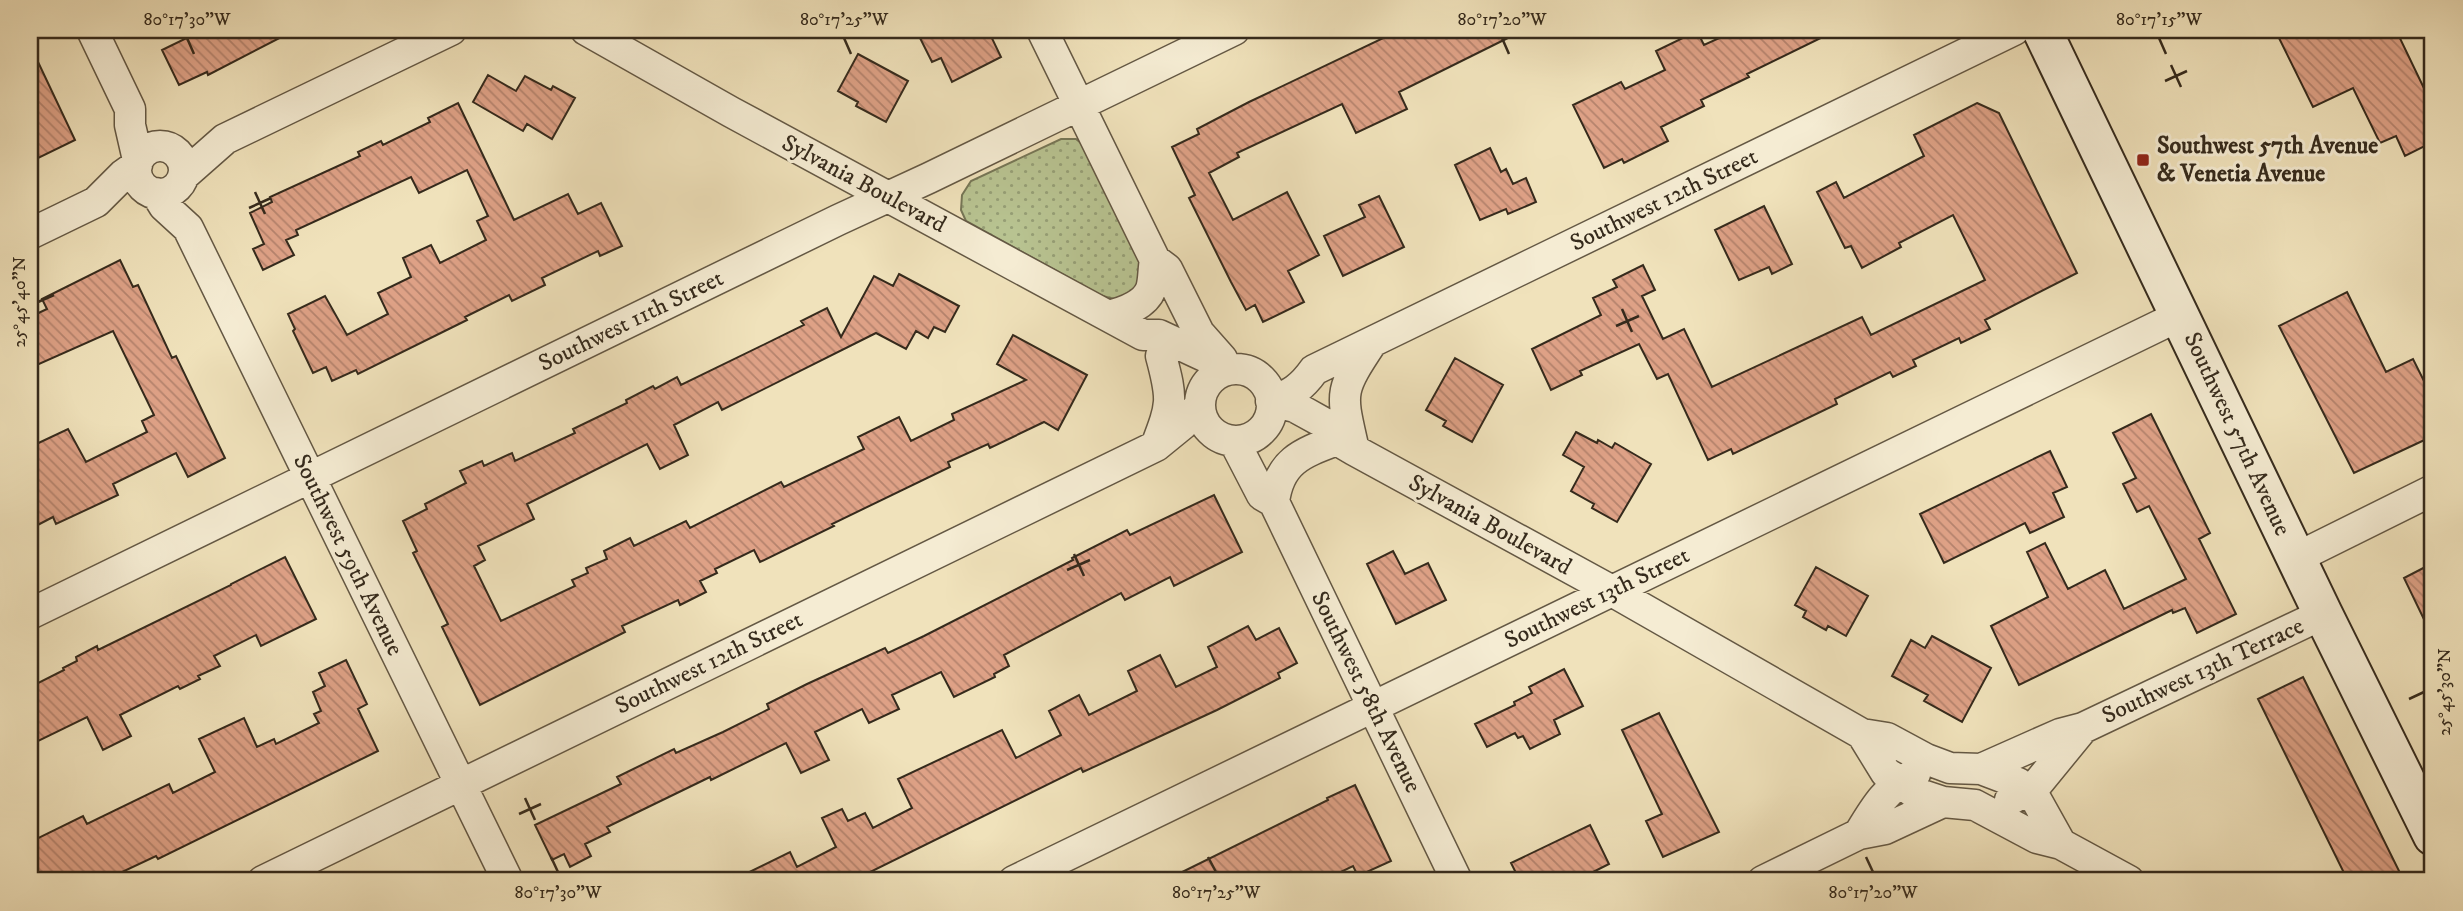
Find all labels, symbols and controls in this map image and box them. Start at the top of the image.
text: 80°17'30"W [144,9,231,31]
text: 80°17'25"W [800,9,889,31]
text: 80°17'20"W [1457,9,1547,31]
text: 80°17'15"W [2116,9,2203,31]
street label: Sylvania Boulevard [776,128,952,240]
place label: Southwest 57th Avenue & Venetia Avenue [2157,131,2378,189]
street label: Southwest 12th Street [1565,141,1763,258]
marker: Southwest 57th Avenue & Venetia Avenue [2135,152,2151,168]
text: 25°45'40"N [9,256,31,348]
street label: Southwest 11th Street [534,263,729,379]
street label: Southwest 57th Avenue [2177,327,2297,541]
street label: Southwest 59th Avenue [286,449,410,661]
street label: Sylvania Boulevard [1403,468,1577,582]
street label: Southwest 13th Street [1500,540,1695,656]
street label: Southwest 58th Avenue [1304,586,1428,798]
street label: Southwest 12th Street [610,604,808,721]
street label: Southwest 13th Terrace [2097,611,2309,731]
text: 25°45'30"N [2434,648,2456,736]
text: 80°17'30"W [515,882,602,904]
text: 80°17'25"W [1172,882,1261,904]
text: 80°17'20"W [1828,882,1918,904]

